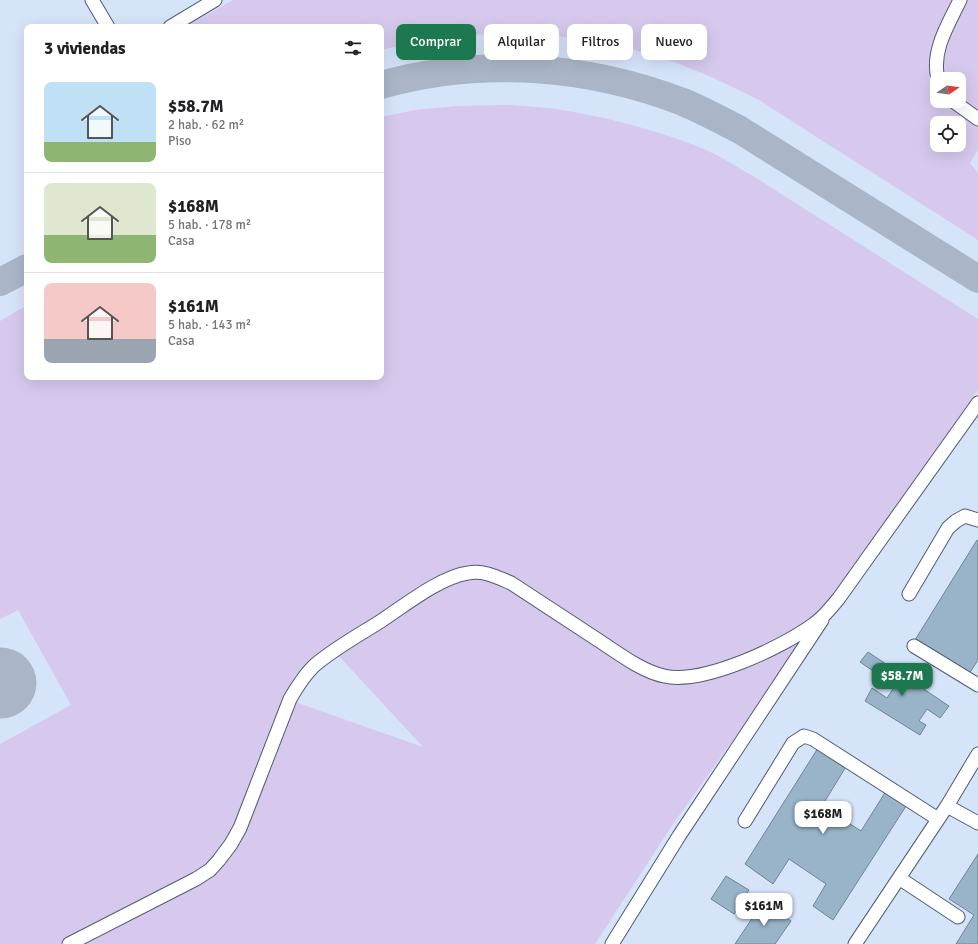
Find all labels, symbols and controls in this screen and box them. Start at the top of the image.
chip: Comprar [396,24,476,60]
chip: Alquilar [484,24,559,60]
chip: Filtros [567,24,633,60]
chip: Nuevo [641,24,707,60]
icon: filters [342,37,364,59]
text: 3 viviendas [44,38,126,59]
north arrow [930,72,966,108]
map controls [930,72,966,152]
text: $58.7M [168,96,224,117]
icon: home [76,98,124,146]
button: locate [930,116,966,152]
text: 2 hab. · 62 m² [168,117,244,133]
text: Piso [168,133,191,149]
text: $168M [168,196,219,217]
icon: home [76,199,124,247]
text: 5 hab. · 178 m² [168,217,251,233]
text: Casa [168,233,195,249]
text: $161M [168,296,219,317]
icon: home [76,299,124,347]
text: 5 hab. · 143 m² [168,317,251,333]
text: Casa [168,333,195,349]
pin: $58.7M [869,663,935,697]
text: $58.7M [881,668,923,684]
pin: $168M [795,801,851,835]
text: $168M [804,806,842,822]
pin: $161M [736,893,792,927]
text: $161M [745,898,783,914]

